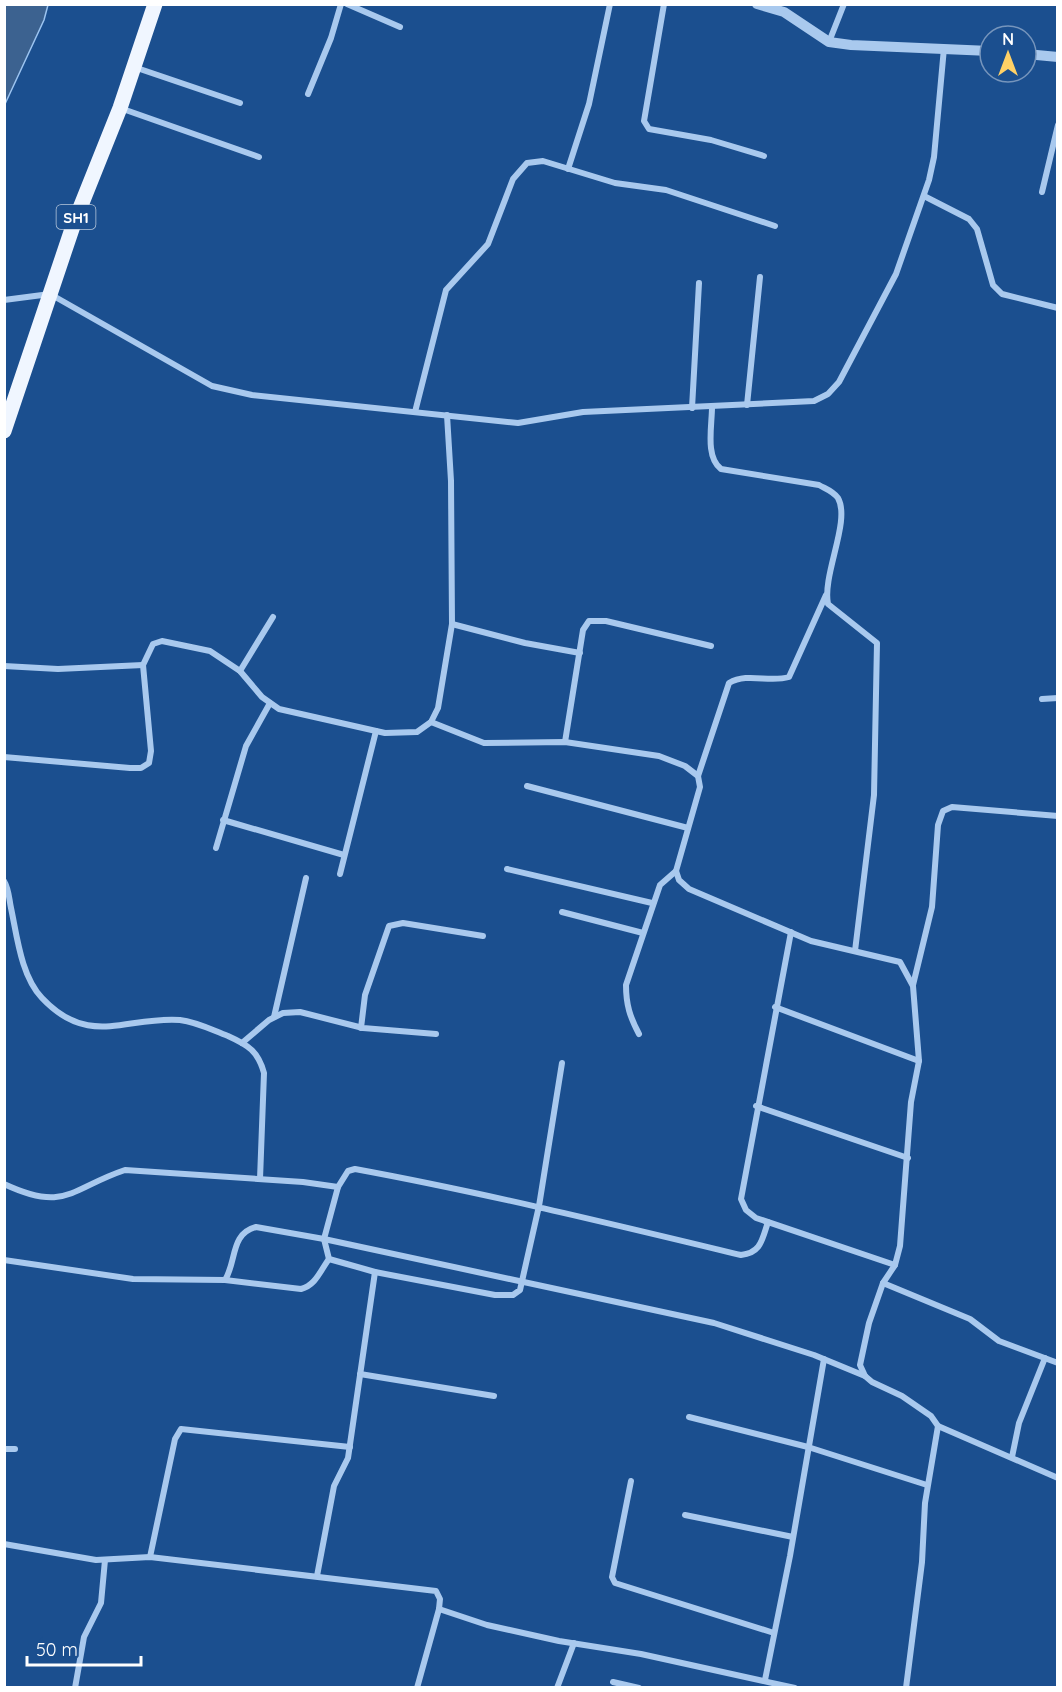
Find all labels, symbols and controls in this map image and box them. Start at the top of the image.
north arrow [978,24,1038,84]
text: N [1002,29,1014,49]
road number: SH1 [56,205,96,229]
scale bar [27,1629,141,1667]
text: 50 m [36,1638,78,1661]

